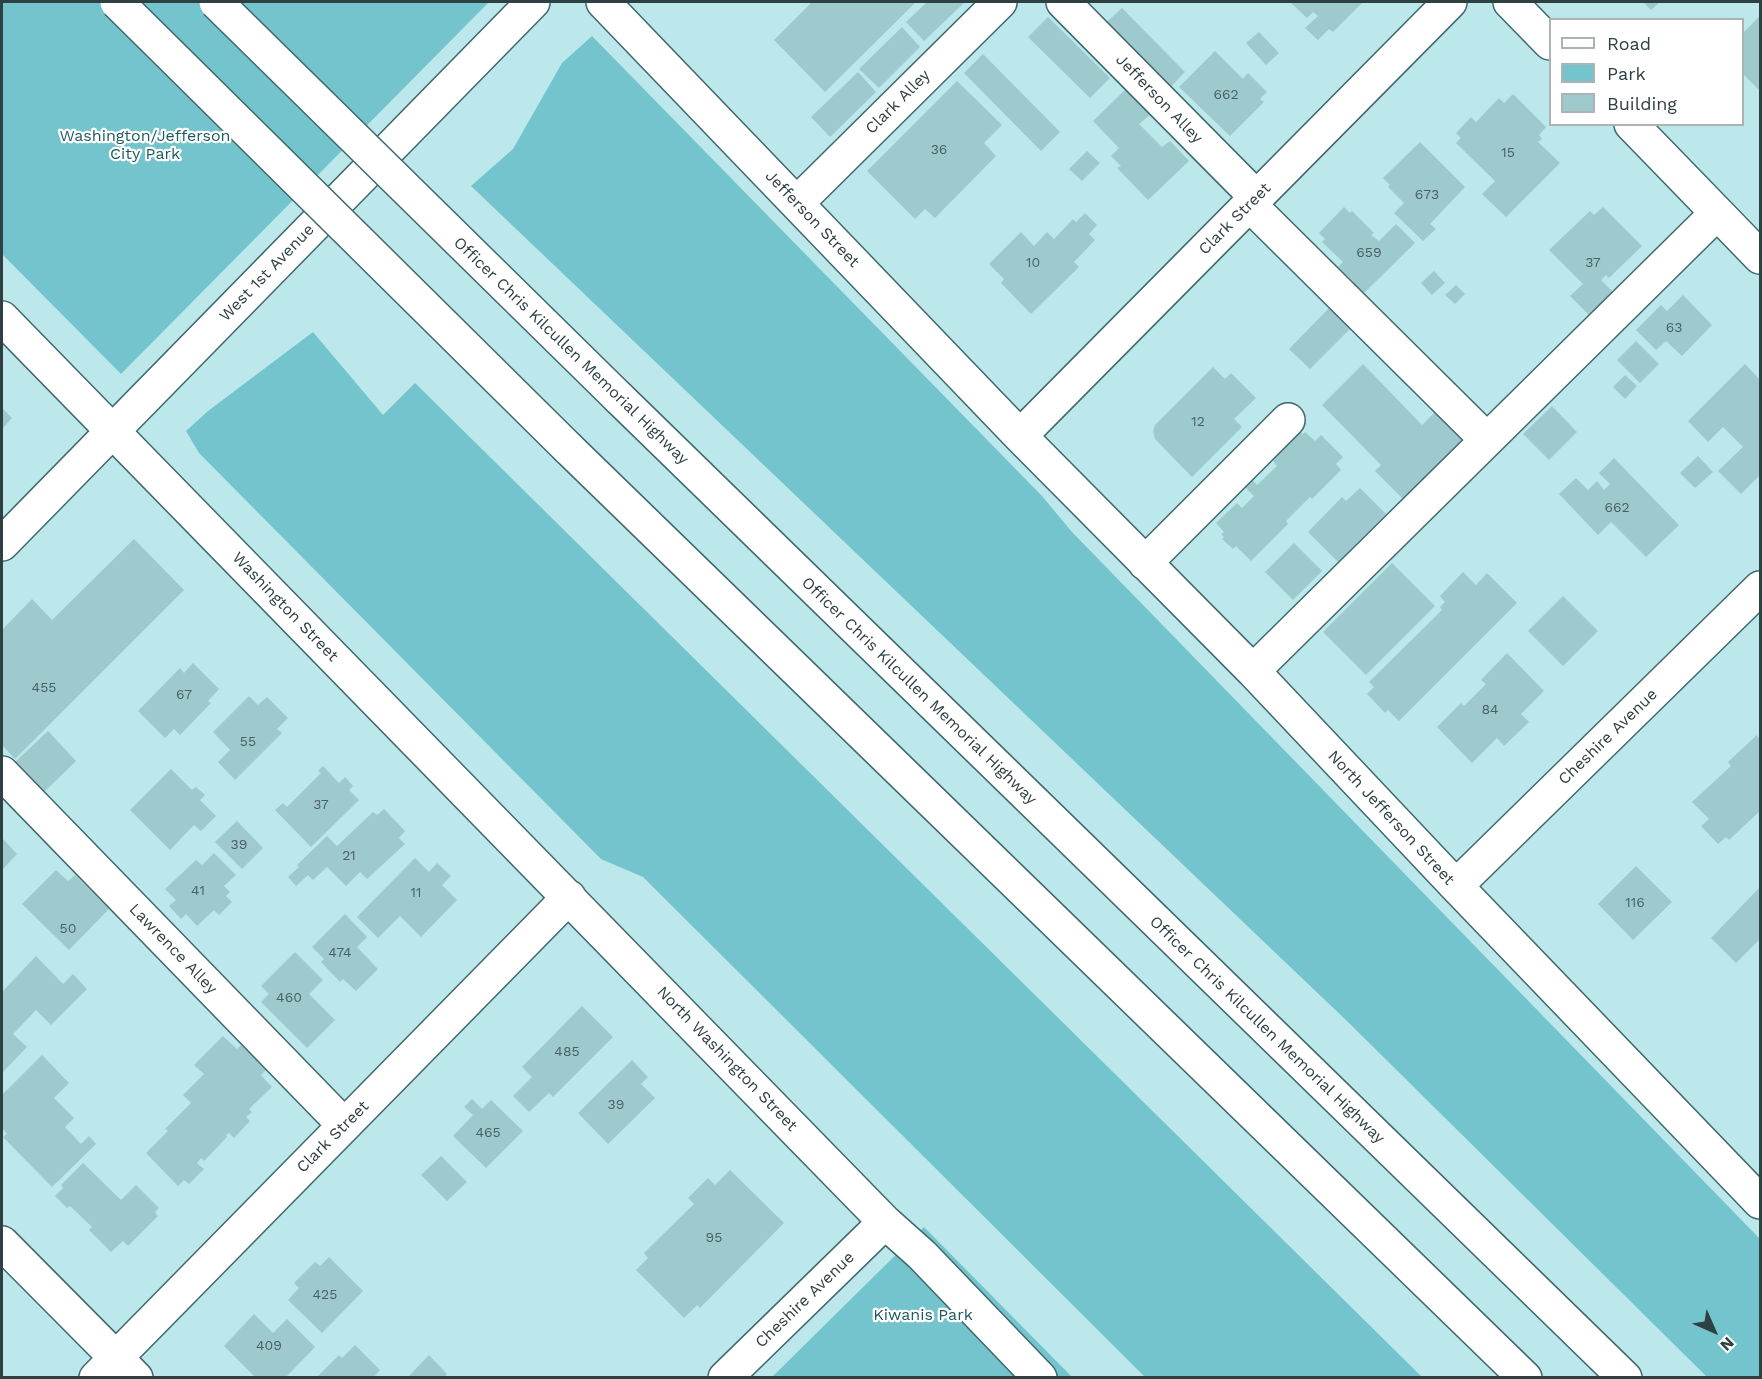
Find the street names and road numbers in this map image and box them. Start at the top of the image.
street label: Jefferson Alley [1112,50,1206,148]
street label: Clark Alley [862,66,934,138]
street label: Jefferson Street [761,167,863,271]
street label: Clark Street [1195,179,1275,259]
street label: West 1st Avenue [216,220,318,326]
street label: Officer Chris Kilcullen Memorial Highway [449,233,693,469]
street label: Washington Street [228,548,342,666]
street label: Officer Chris Kilcullen Memorial Highway [797,573,1041,809]
street label: Cheshire Avenue [1554,685,1662,789]
street label: North Jefferson Street [1324,747,1458,889]
street label: Lawrence Alley [125,900,221,998]
street label: Officer Chris Kilcullen Memorial Highway [1145,912,1389,1148]
street label: North Washington Street [653,983,801,1135]
street label: Clark Street [293,1097,373,1177]
street label: Cheshire Avenue [751,1248,859,1352]

